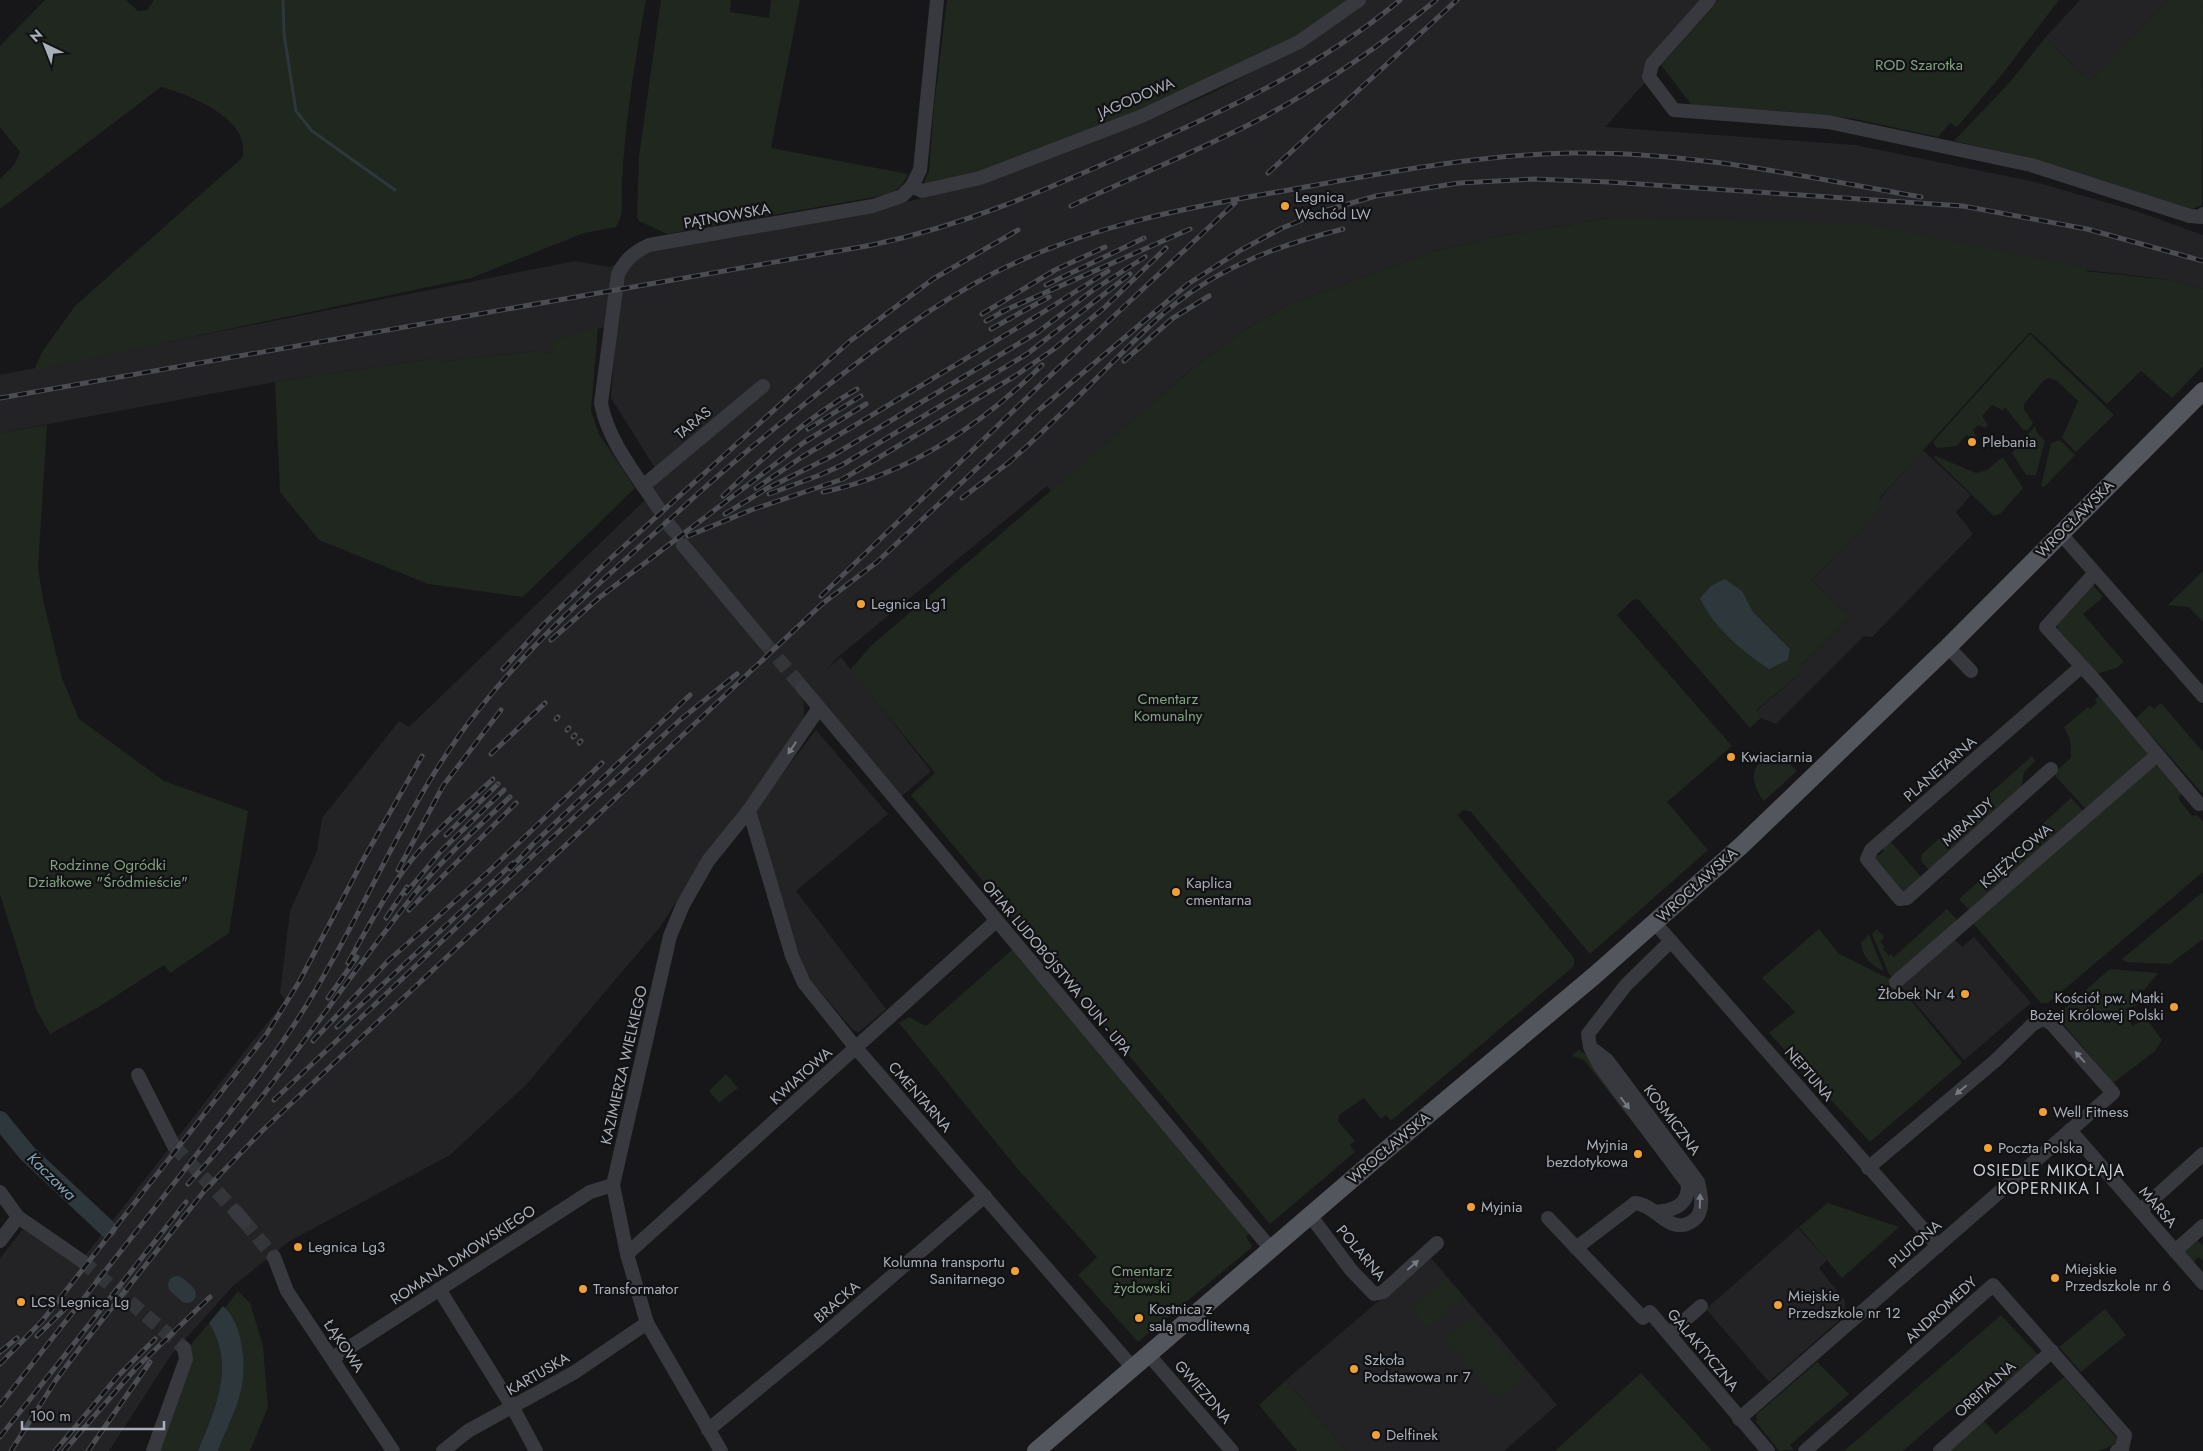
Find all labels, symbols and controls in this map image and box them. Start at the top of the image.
north arrow [20,20,70,70]
text: N [25,24,47,47]
park label: ROD Szarotka [1875,54,1963,76]
street label: JAGODOWA [1092,72,1178,125]
place label: Legnica Wschód LW [1295,186,1371,225]
street label: PĄTNOWSKA [682,198,772,234]
marker: Legnica Wschód LW [1279,200,1291,212]
street label: TARAS [670,401,716,445]
place label: Plebania [1982,431,2036,453]
marker: Plebania [1966,436,1978,448]
street label: WROCŁAWSKA [2031,475,2119,563]
place label: Legnica Lg1 [871,593,947,615]
marker: Legnica Lg1 [855,598,867,610]
park label: Cmentarz Komunalny [1134,688,1203,727]
street label: PLANETARNA [1899,731,1981,807]
one-way arrow [787,741,797,755]
place label: Kwiaciarnia [1741,746,1812,768]
marker: Kwiaciarnia [1725,751,1737,763]
street label: MIRANDY [1937,792,2000,852]
street label: KSIĘŻYCOWA [1975,818,2057,894]
street label: WROCŁAWSKA [1652,842,1742,927]
park label: Rodzinne Ogródki Działkowe "Śródmieście" [28,854,188,893]
place label: Kaplica cmentarna [1186,872,1252,911]
street label: OFIAR LUDOBÓJSTWA OUN - UPA [977,876,1137,1060]
marker: Kaplica cmentarna [1170,886,1182,898]
street label: KAZIMIERZA WIELKIEGO [595,983,653,1147]
place label: Żłobek Nr 4 [1878,983,1955,1005]
place label: Kościół pw. Matki Bożej Królowej Polski [2030,987,2164,1026]
marker: Żłobek Nr 4 [1959,988,1971,1000]
marker: Kościół pw. Matki Bożej Królowej Polski [2168,1001,2180,1013]
street label: KWIATOWA [765,1042,837,1110]
street label: NEPTUNA [1779,1042,1839,1106]
one-way arrow [2075,1050,2086,1063]
street label: CMENTARNA [883,1057,957,1137]
street label: KOSMICZNA [1638,1080,1706,1160]
one-way arrow [1955,1084,1967,1096]
one-way arrow [1620,1096,1630,1110]
place label: Well Fitness [2053,1101,2128,1123]
marker: Well Fitness [2037,1106,2049,1118]
street label: WROCŁAWSKA [1343,1107,1435,1189]
place label: Myjnia bezdotykowa [1546,1134,1628,1173]
place label: Poczta Polska [1998,1137,2083,1159]
marker: Poczta Polska [1982,1142,1994,1154]
water label: Kaczawa [22,1147,81,1206]
marker: Myjnia bezdotykowa [1632,1148,1644,1160]
district label: OSIEDLE MIKOŁAJA KOPERNIKA I [1973,1159,2125,1200]
street label: MARSA [2134,1181,2182,1233]
one-way arrow [1696,1193,1704,1209]
place label: Myjnia [1481,1196,1523,1218]
street label: ROMANA DMOWSKIEGO [386,1200,540,1310]
marker: Myjnia [1465,1201,1477,1213]
street label: PLUTONA [1884,1215,1946,1273]
street label: POLARNA [1331,1220,1391,1286]
place label: Legnica Lg3 [308,1236,385,1258]
marker: Legnica Lg3 [292,1241,304,1253]
place label: Kolumna transportu Sanitarnego [883,1251,1005,1290]
place label: Miejskie Przedszkole nr 6 [2065,1258,2171,1297]
one-way arrow [1407,1259,1420,1270]
park label: Cmentarz żydowski [1112,1260,1173,1299]
marker: Kolumna transportu Sanitarnego [1009,1265,1021,1277]
street label: ANDROMEDY [1900,1271,1982,1348]
marker: Miejskie Przedszkole nr 6 [2049,1272,2061,1284]
street label: BRACKA [809,1276,865,1328]
place label: Transformator [593,1278,679,1300]
marker: Transformator [577,1283,589,1295]
place label: Miejskie Przedszkole nr 12 [1788,1285,1900,1324]
place label: LCS Legnica Lg [31,1291,129,1313]
marker: LCS Legnica Lg [15,1296,27,1308]
place label: Kostnica z salą modlitewną [1149,1298,1250,1337]
marker: Miejskie Przedszkole nr 12 [1772,1299,1784,1311]
street label: GALAKTYCZNA [1662,1304,1744,1396]
marker: Kostnica z salą modlitewną [1133,1312,1145,1324]
street label: ŁĄKOWA [318,1314,370,1377]
street label: KARTUSKA [502,1347,574,1401]
place label: Szkoła Podstawowa nr 7 [1364,1349,1471,1388]
street label: GWIEZDNA [1169,1355,1237,1429]
street label: ORBITALNA [1949,1355,2021,1423]
marker: Szkoła Podstawowa nr 7 [1348,1363,1360,1375]
scale bar [22,1398,165,1430]
text: 100 m [30,1405,71,1427]
place label: Delfinek [1386,1424,1438,1446]
marker: Delfinek [1370,1429,1382,1441]

